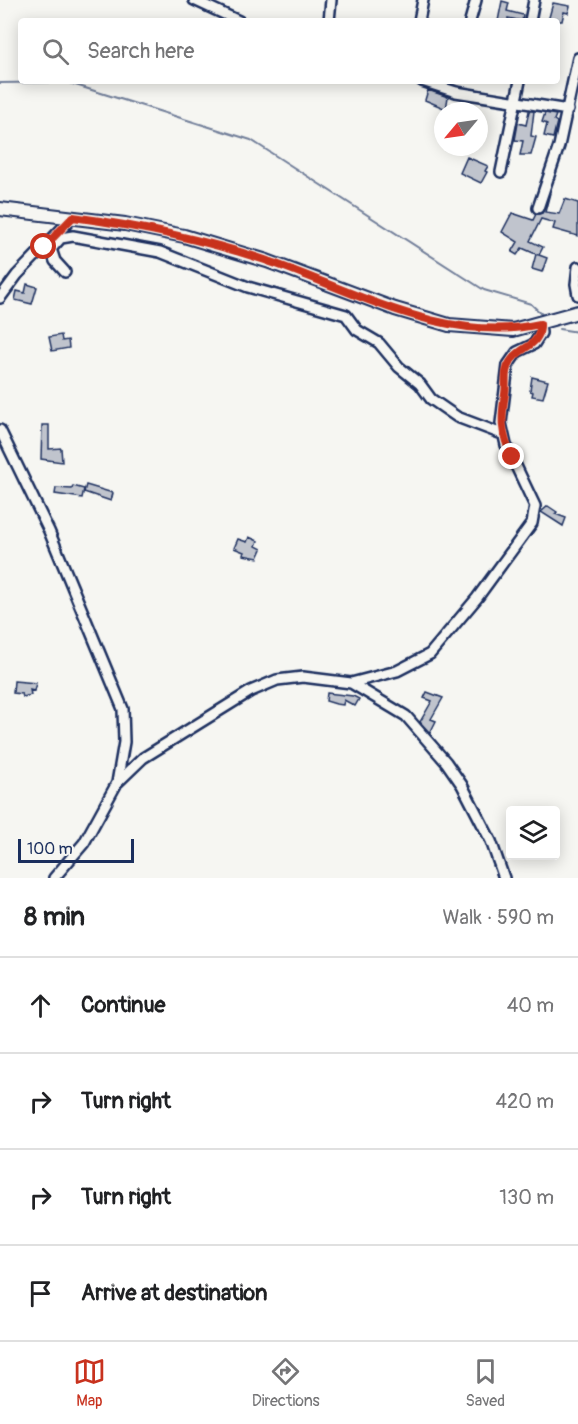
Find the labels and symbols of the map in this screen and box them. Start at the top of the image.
north arrow [434,102,488,156]
route start [30,233,56,259]
route end [498,443,524,469]
scale bar [18,836,134,864]

